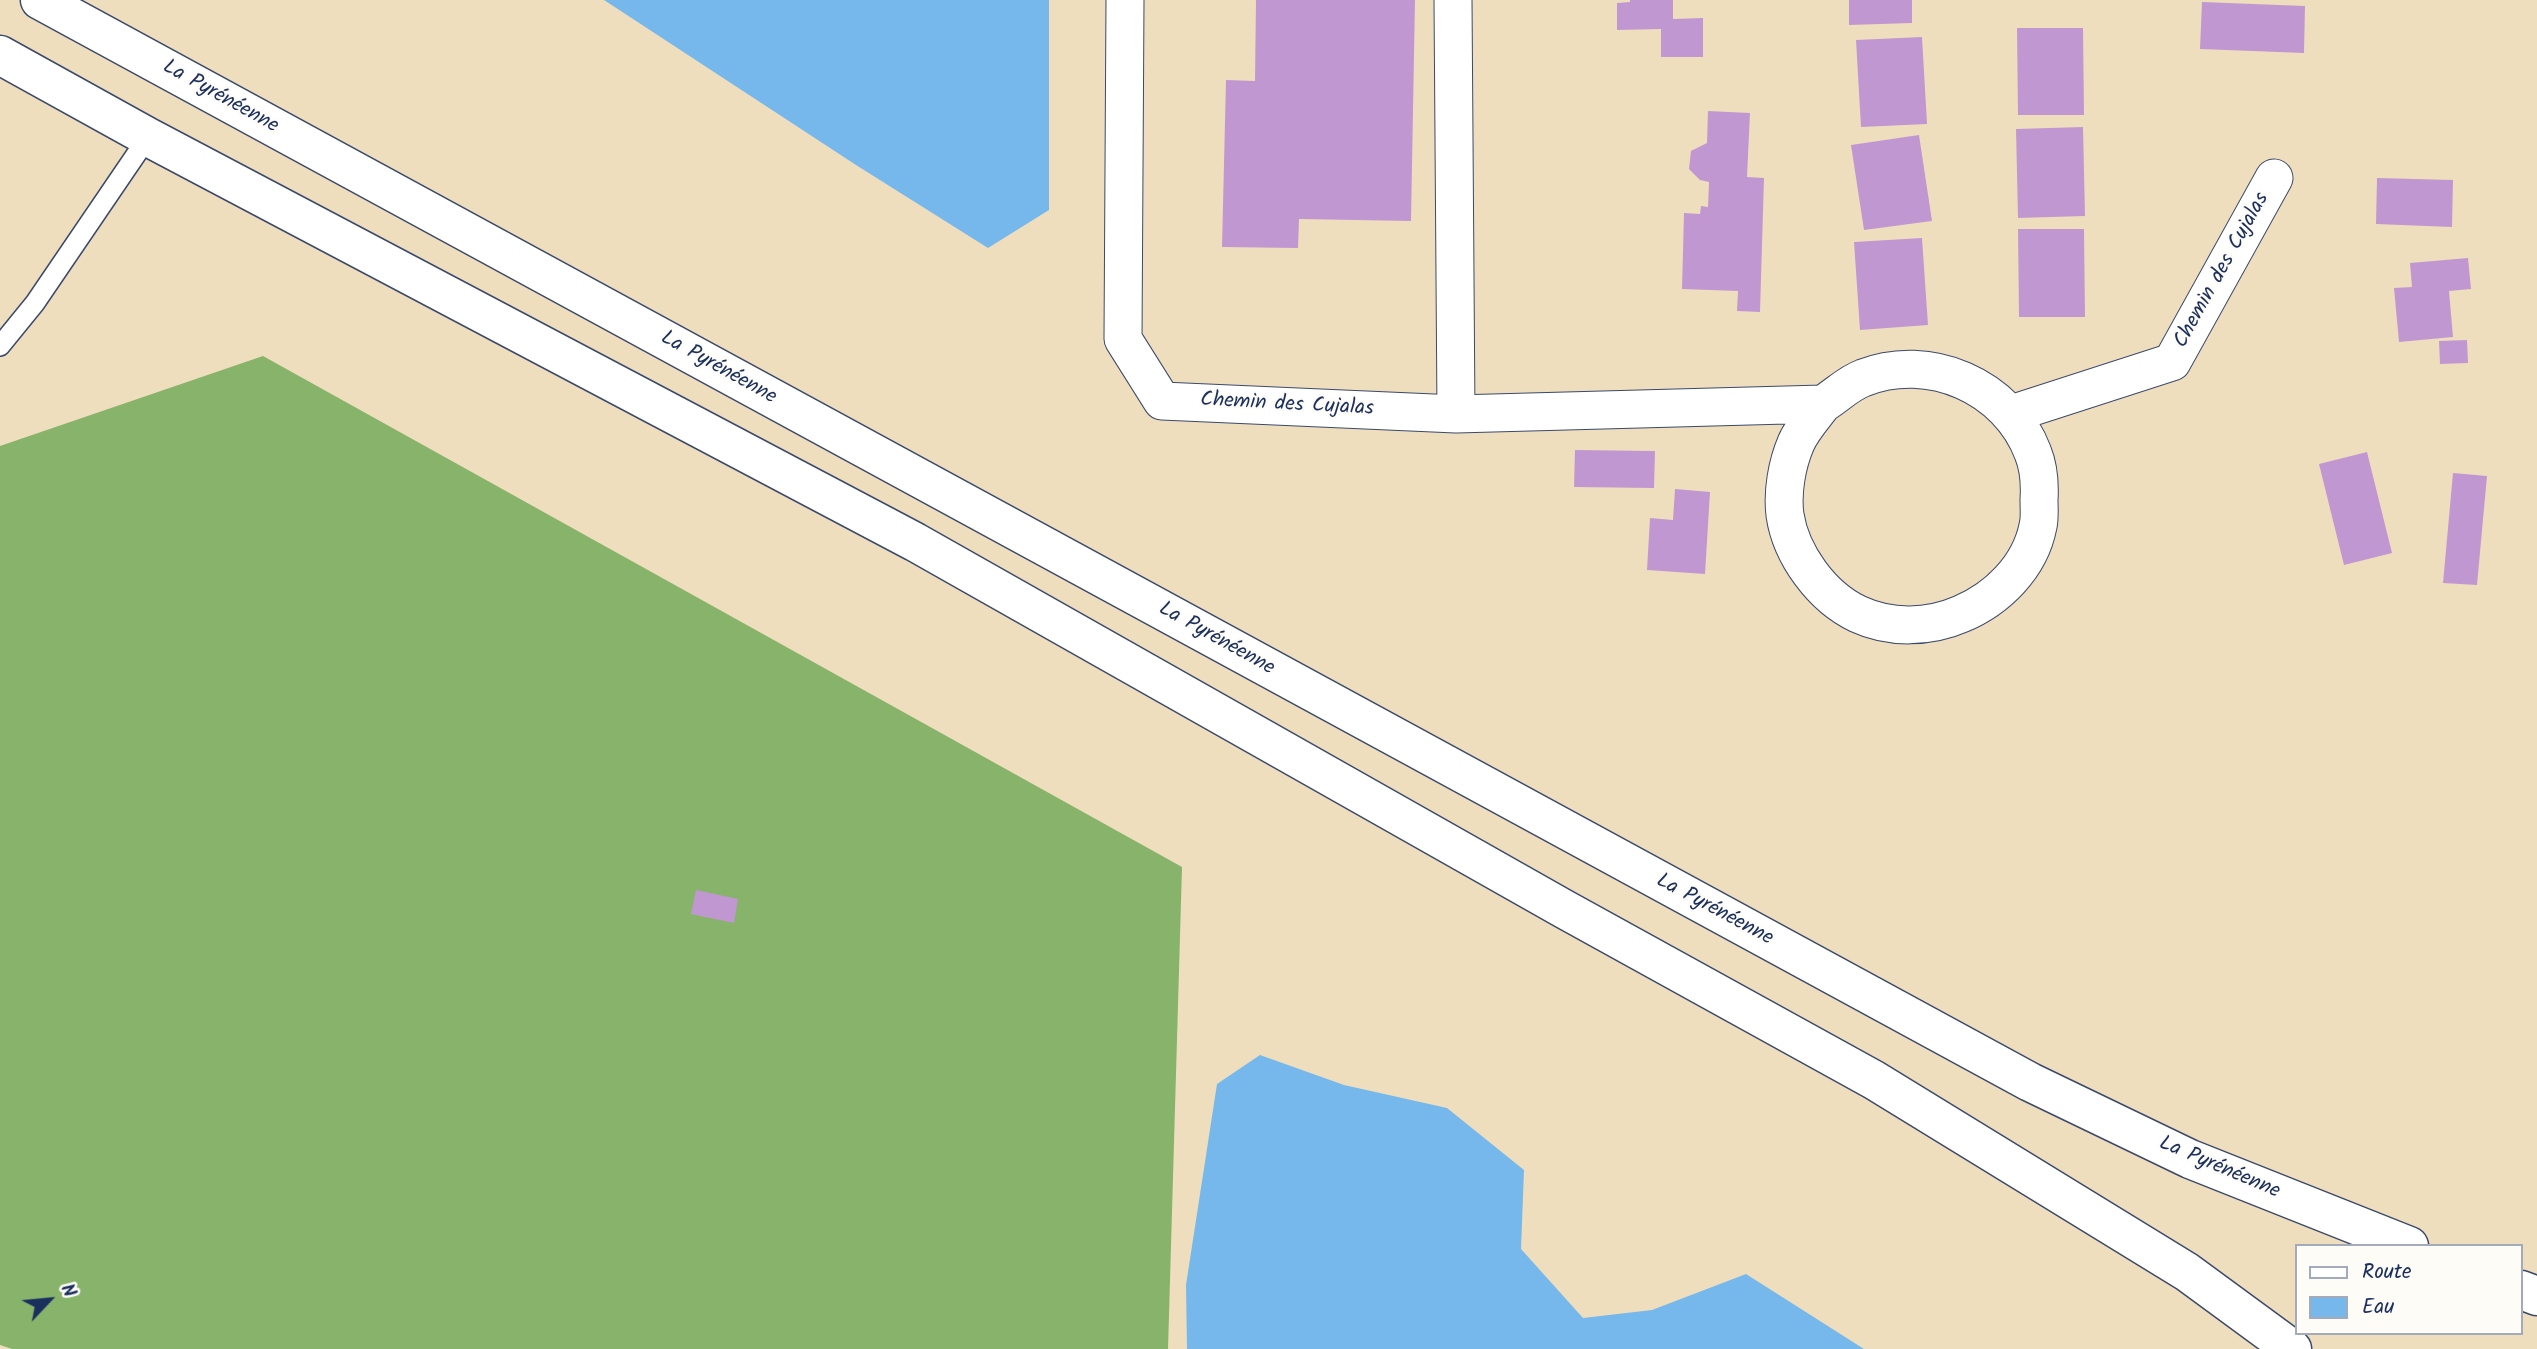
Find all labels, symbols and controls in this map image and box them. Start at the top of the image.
street label: La Pyrénéenne [158,56,282,140]
street label: Chemin des Cujalas [2170,189,2276,353]
street label: La Pyrénéenne [656,327,780,411]
street label: Chemin des Cujalas [1200,389,1374,423]
street label: La Pyrénéenne [1154,598,1278,682]
street label: La Pyrénéenne [1651,870,1777,952]
street label: La Pyrénéenne [2155,1132,2283,1206]
legend [2296,1244,2523,1335]
text: Route [2362,1256,2411,1289]
north arrow [14,1265,84,1335]
text: N [52,1279,84,1303]
text: Eau [2362,1291,2394,1324]

